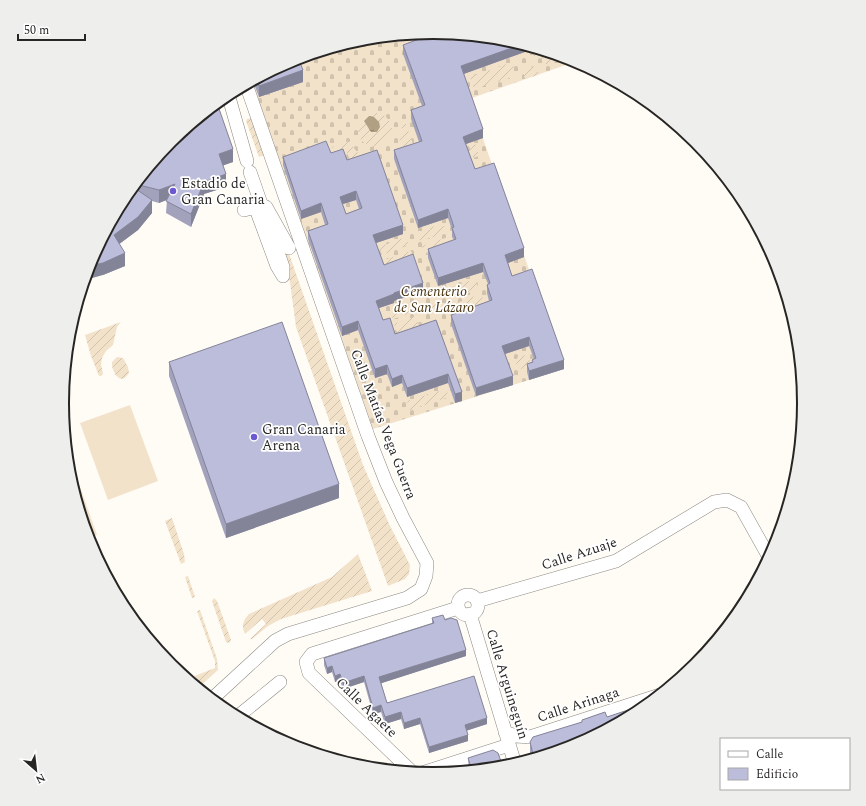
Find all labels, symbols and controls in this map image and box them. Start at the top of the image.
scale bar [18,16,85,42]
text: 50 m [24,21,49,40]
place label: Estadio de Gran Canaria [181,173,265,210]
marker: Estadio de Gran Canaria [168,186,178,196]
park label: Cementerio de San Lázaro [394,281,474,318]
street label: Calle Matías Vega Guerra [345,346,422,502]
place label: Gran Canaria Arena [262,419,346,456]
marker: Gran Canaria Arena [249,432,259,442]
street label: Calle Azuaje [539,531,620,576]
street label: Calle Arguineguín [481,626,534,742]
street label: Calle Agaete [331,673,402,742]
street label: Calle Arinaga [534,681,622,728]
legend [720,738,850,790]
text: Calle [756,745,784,764]
north arrow [16,750,56,790]
text: Edificio [756,765,798,784]
text: N [32,769,48,788]

